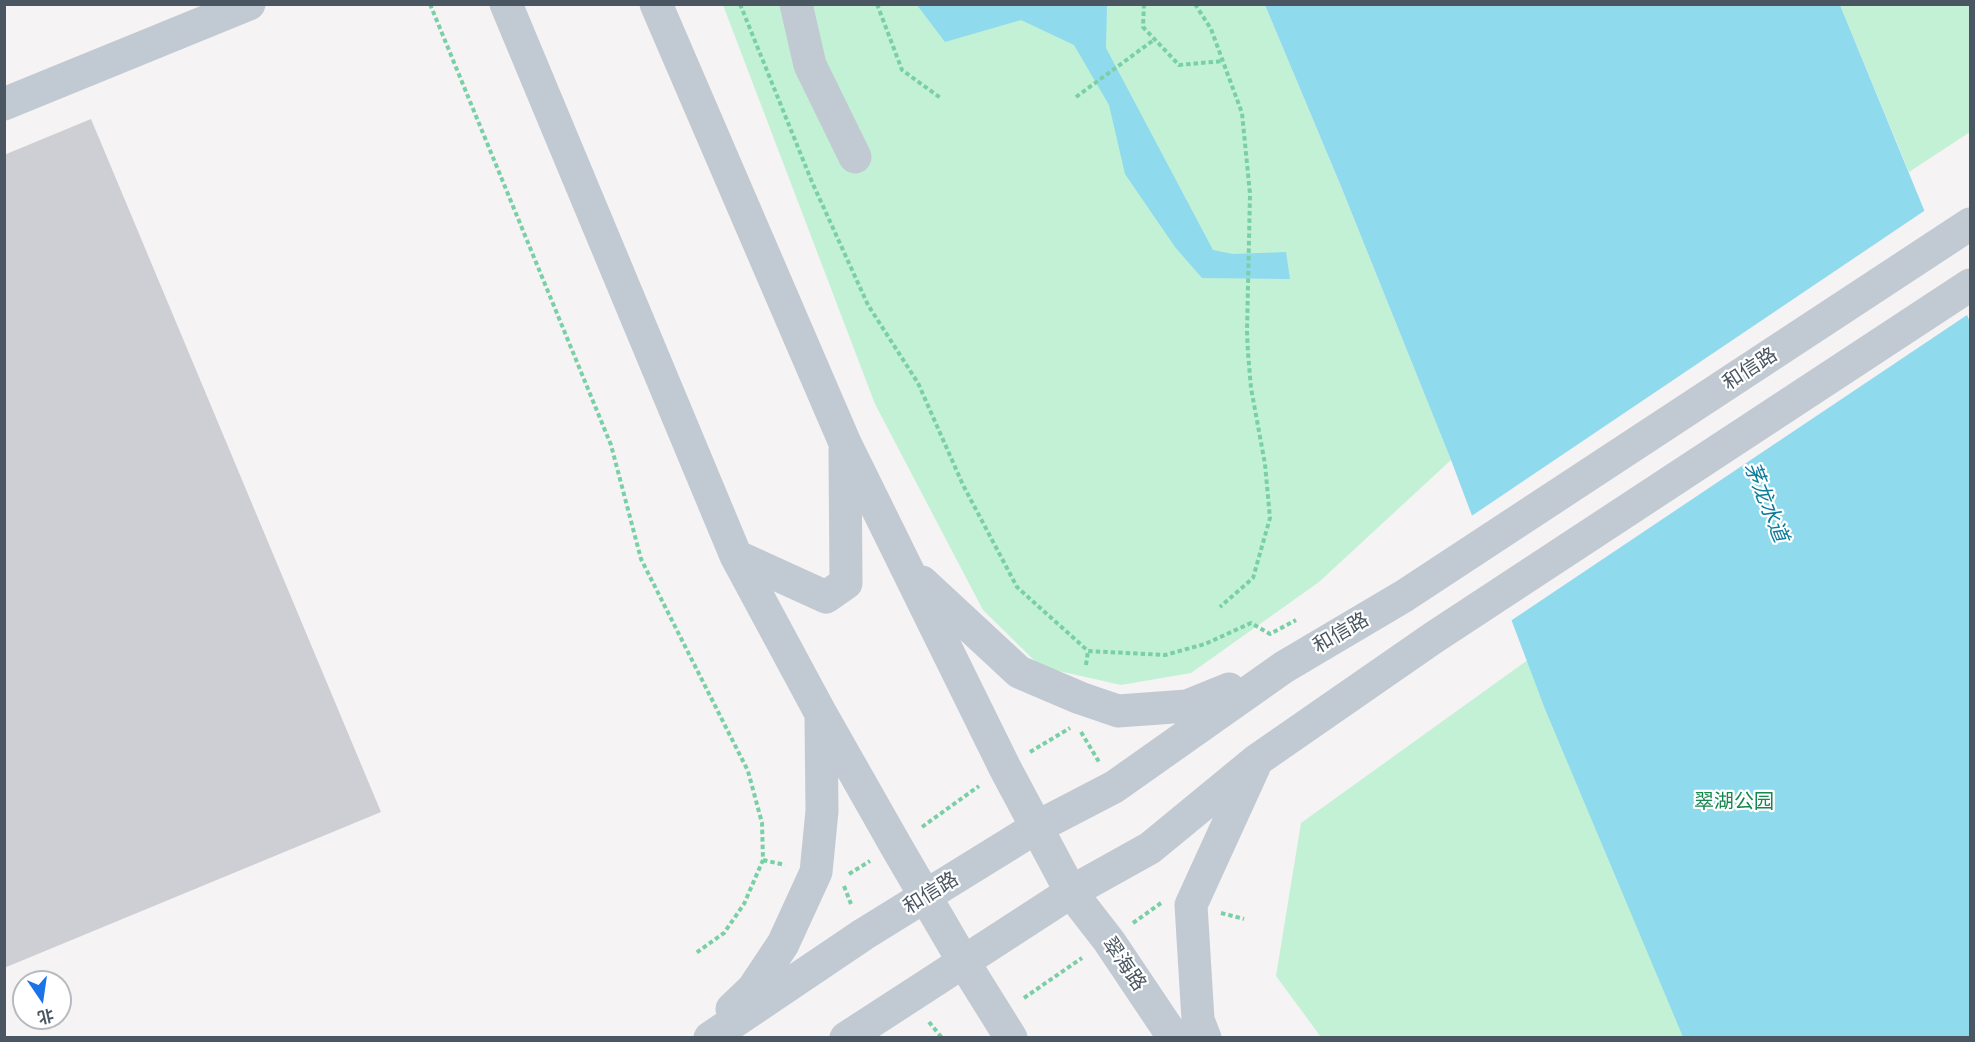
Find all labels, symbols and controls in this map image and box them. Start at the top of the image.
street label: 和信路 [1718,343,1782,395]
water label: 茅龙水道 [1739,458,1793,546]
street label: 和信路 [1309,608,1373,658]
park label: 翠湖公园 [1694,790,1774,814]
street label: 和信路 [899,867,963,919]
street label: 翠海路 [1097,933,1151,995]
north arrow [12,970,72,1030]
text: 北 [36,1005,56,1027]

